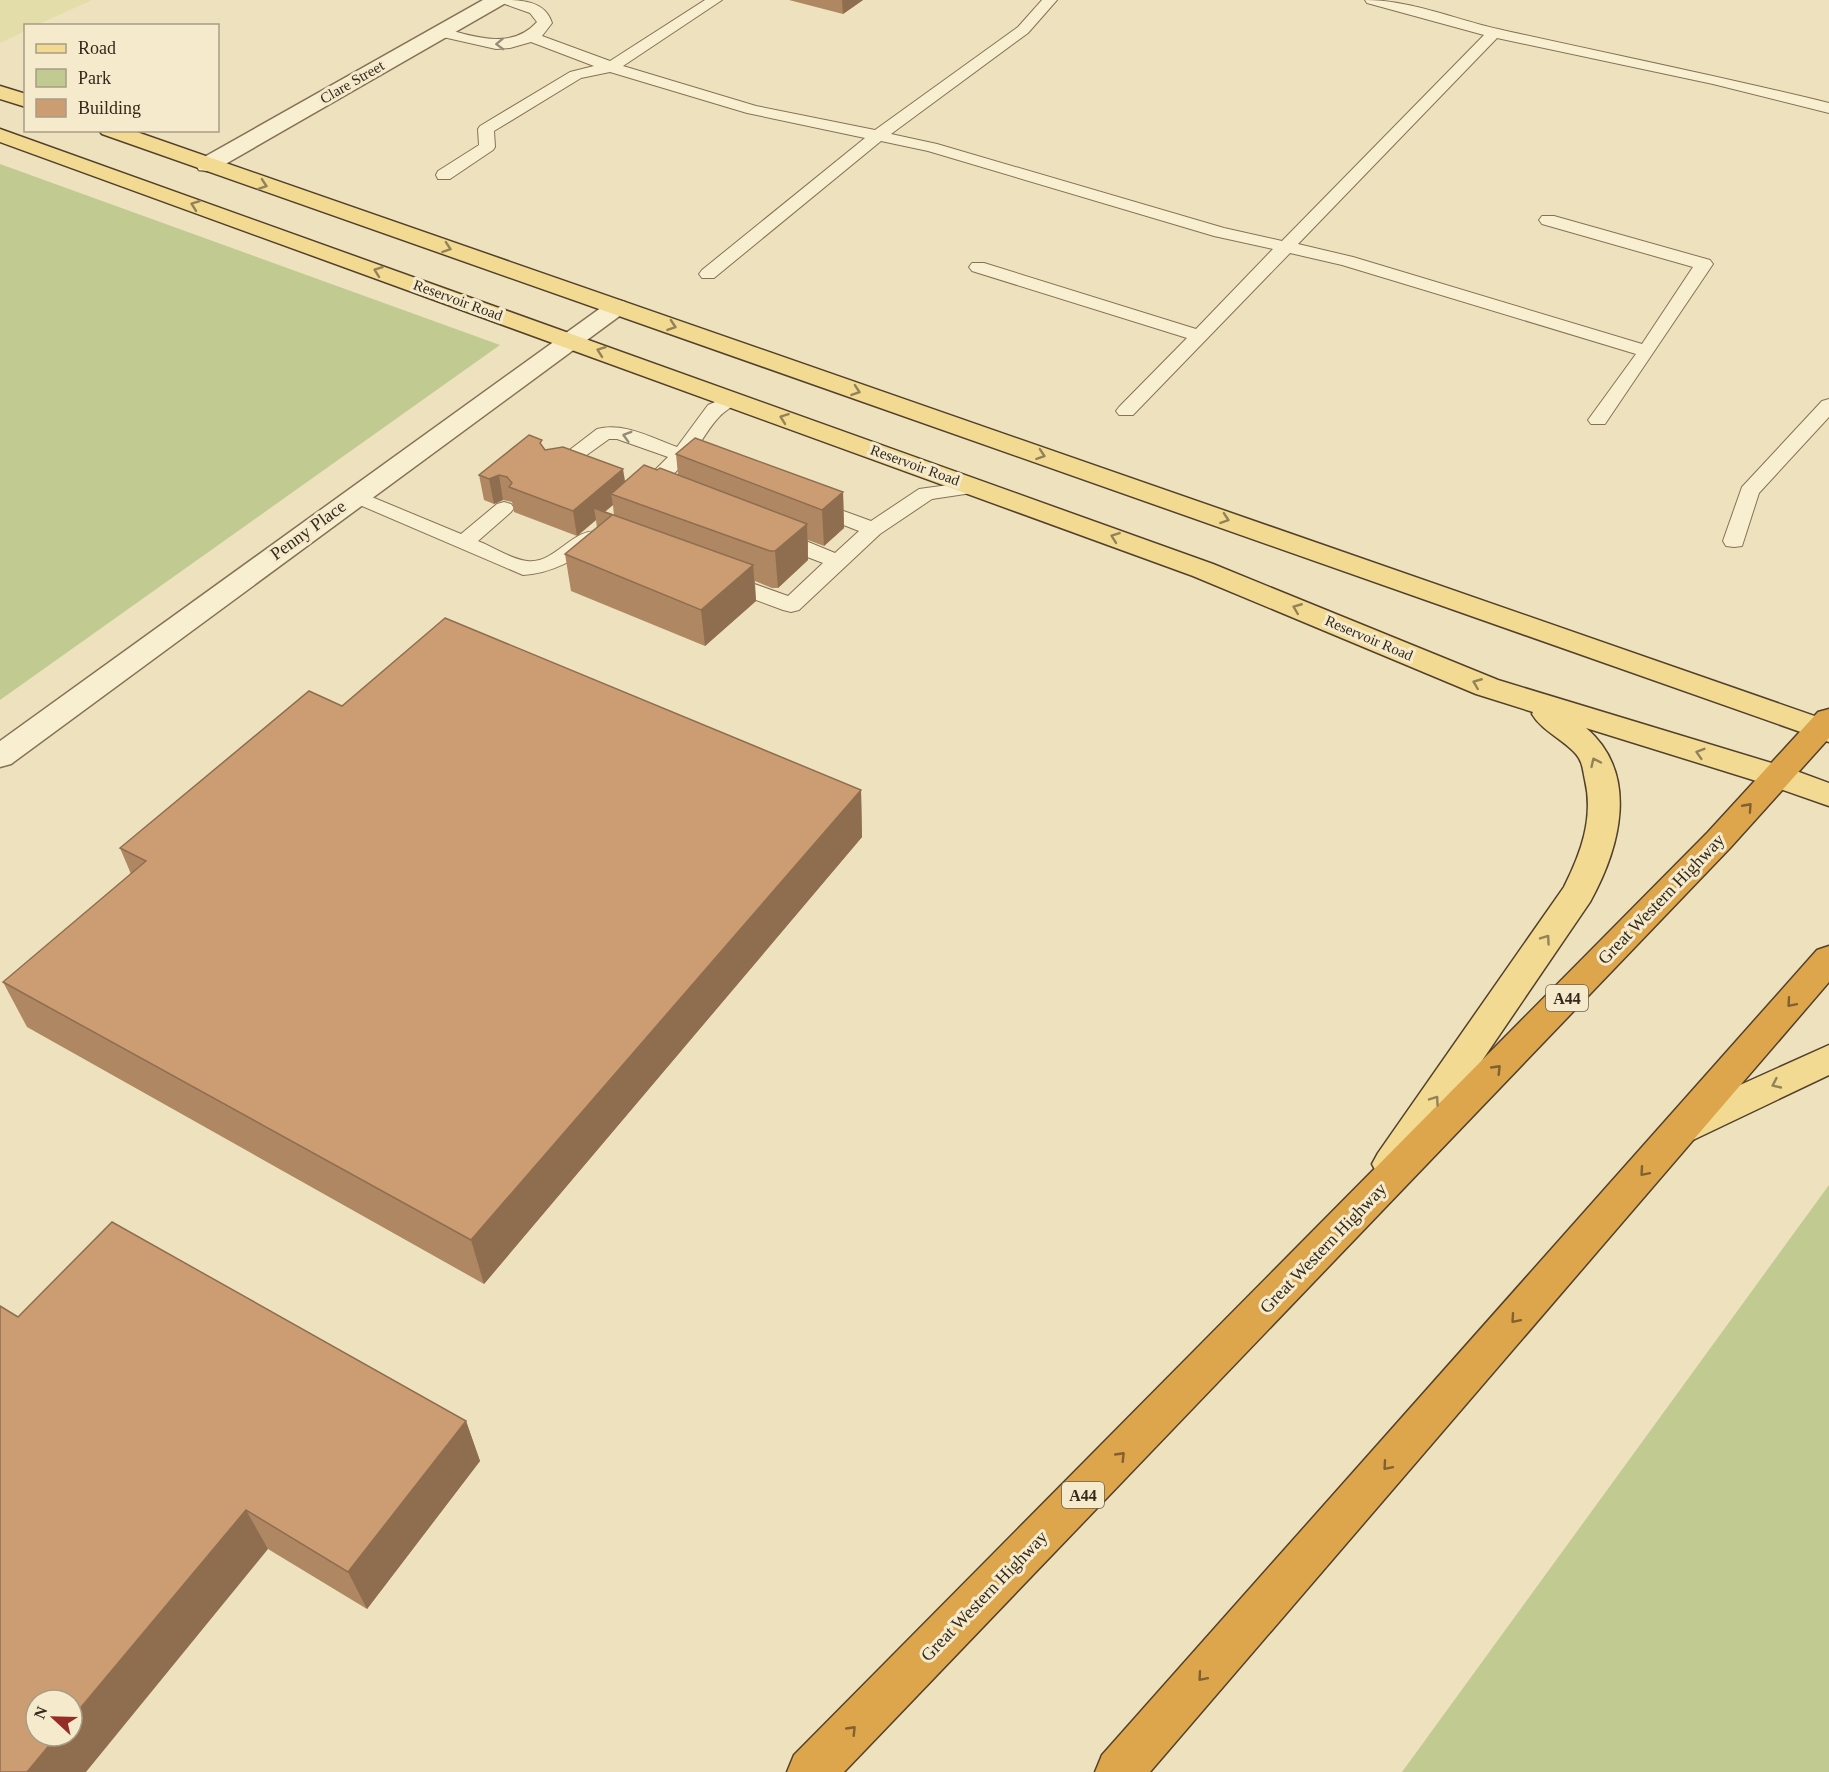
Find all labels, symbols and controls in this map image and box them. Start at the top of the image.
legend [24,24,219,132]
one-way arrow [495,37,504,50]
text: Road [78,38,116,58]
street label: Clare Street [317,57,388,107]
text: Park [78,68,111,88]
text: Building [78,98,141,118]
one-way arrow [257,177,268,190]
one-way arrow [190,199,200,212]
one-way arrow [441,241,452,254]
one-way arrow [373,266,384,278]
street label: Reservoir Road [411,276,505,324]
one-way arrow [666,319,677,332]
one-way arrow [596,346,607,359]
one-way arrow [851,383,861,396]
one-way arrow [779,413,790,426]
one-way arrow [622,430,632,443]
street label: Reservoir Road [868,441,962,489]
one-way arrow [1035,447,1045,460]
street label: Penny Place [266,496,350,564]
one-way arrow [1219,512,1230,524]
one-way arrow [1110,532,1121,545]
one-way arrow [1292,603,1303,615]
street label: Reservoir Road [1323,612,1416,664]
one-way arrow [1472,678,1483,690]
one-way arrow [1695,748,1706,760]
one-way arrow [1590,757,1602,768]
one-way arrow [1741,804,1752,814]
street label: Great Western Highway [1594,830,1728,968]
one-way arrow [1539,935,1550,946]
road number: A44 [1546,985,1588,1011]
one-way arrow [1787,996,1798,1007]
one-way arrow [1490,1066,1501,1076]
one-way arrow [1772,1076,1783,1088]
one-way arrow [1428,1095,1439,1106]
one-way arrow [1640,1165,1651,1176]
street label: Great Western Highway [1256,1179,1390,1317]
one-way arrow [1511,1312,1522,1323]
one-way arrow [1113,1452,1124,1463]
one-way arrow [1383,1459,1394,1470]
road number: A44 [1062,1482,1104,1508]
street label: Great Western Highway [917,1527,1051,1665]
one-way arrow [1198,1670,1209,1681]
north arrow [24,1688,84,1748]
text: N [31,1704,51,1721]
one-way arrow [845,1727,856,1738]

